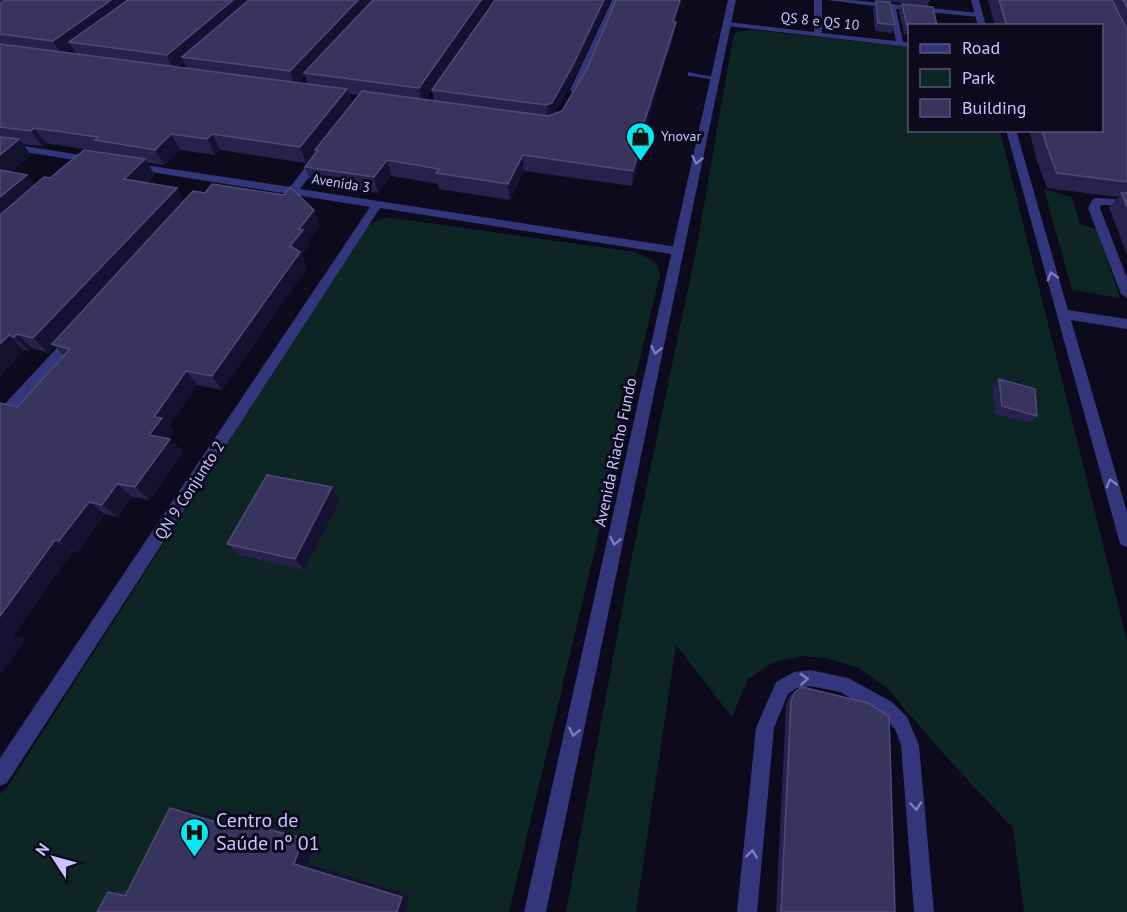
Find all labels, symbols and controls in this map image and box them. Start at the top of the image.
street label: QS 8 e QS 10 [780,8,861,34]
legend [908,24,1103,132]
text: Road [962,36,1000,59]
text: Park [962,66,995,89]
text: Building [962,96,1026,119]
shop icon: Ynovar [624,120,656,162]
place label: Ynovar [661,127,701,145]
one-way arrow [692,155,705,165]
street label: Avenida 3 [311,170,371,196]
one-way arrow [1047,271,1059,281]
one-way arrow [650,345,663,355]
street label: Avenida Riacho Fundo [589,376,641,528]
street label: QN 9 Conjunto 2 [150,437,228,543]
one-way arrow [1106,478,1118,489]
one-way arrow [609,536,622,546]
one-way arrow [800,673,809,686]
one-way arrow [568,726,581,736]
one-way arrow [909,802,922,811]
place label: Centro de Saúde nº 01 [216,807,320,856]
hospital icon: Centro de Saúde nº 01 [179,816,211,858]
north arrow [24,828,84,888]
text: N [31,839,53,859]
one-way arrow [745,849,758,858]

